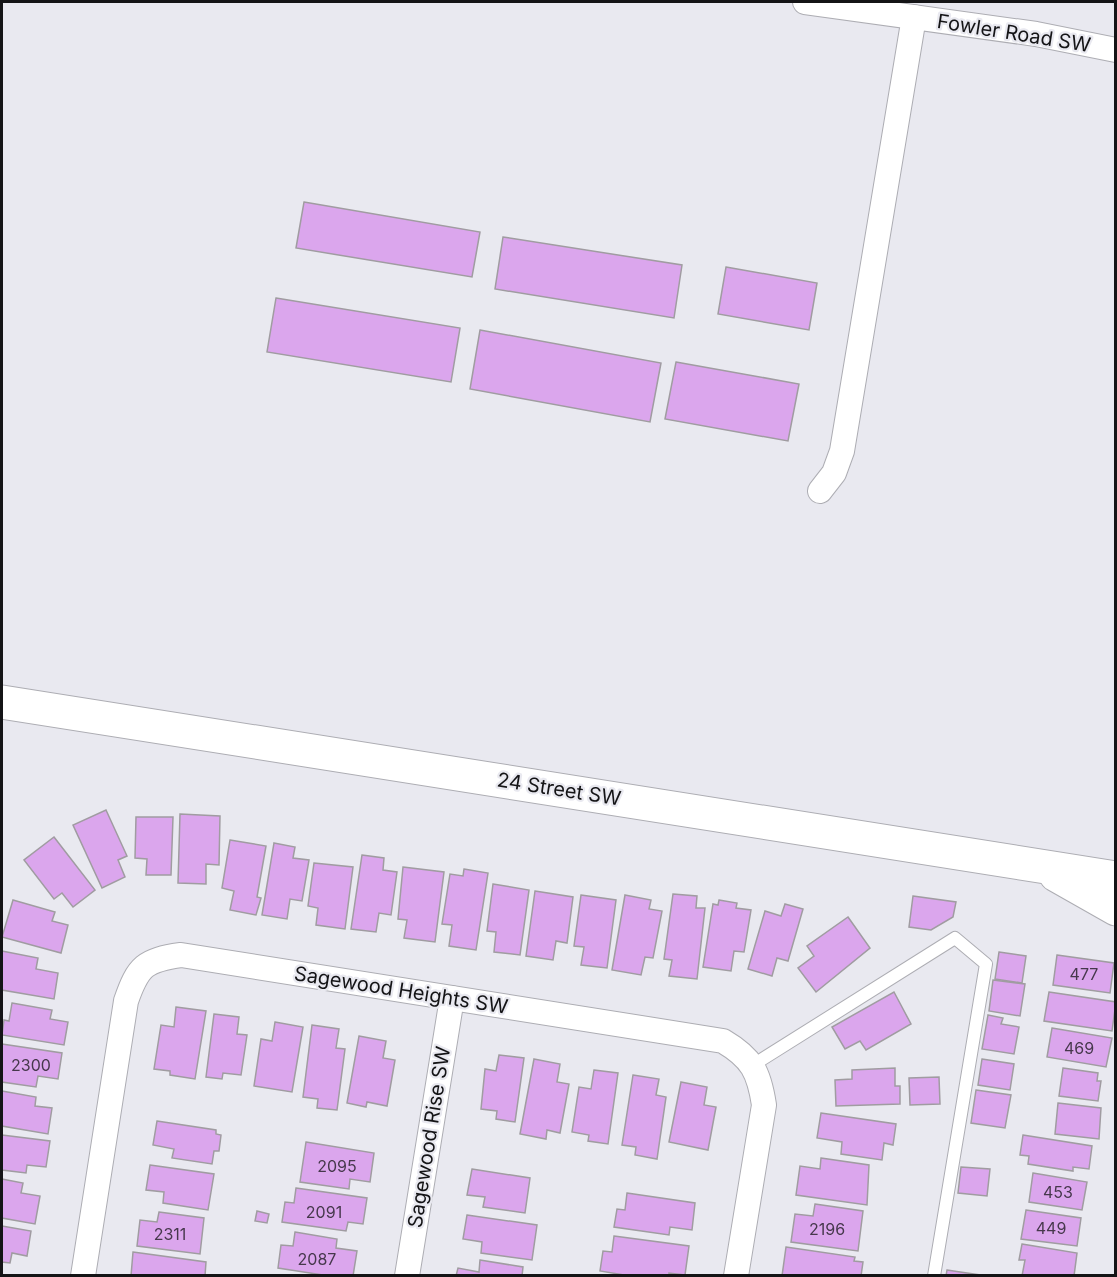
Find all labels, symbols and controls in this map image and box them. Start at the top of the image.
street label: Fowler Road SW [936,9,1093,57]
street label: 24 Street SW [495,767,623,811]
street label: Sagewood Heights SW [292,961,510,1019]
house number: 477 [1070,964,1098,984]
house number: 469 [1064,1038,1094,1058]
street label: Sagewood Rise SW [403,1044,455,1230]
house number: 2300 [11,1055,51,1075]
house number: 2095 [317,1156,357,1176]
house number: 453 [1043,1182,1073,1202]
house number: 2091 [306,1202,342,1222]
house number: 449 [1036,1218,1066,1238]
house number: 2196 [809,1219,845,1239]
house number: 2311 [154,1224,186,1244]
house number: 2087 [298,1249,336,1269]

